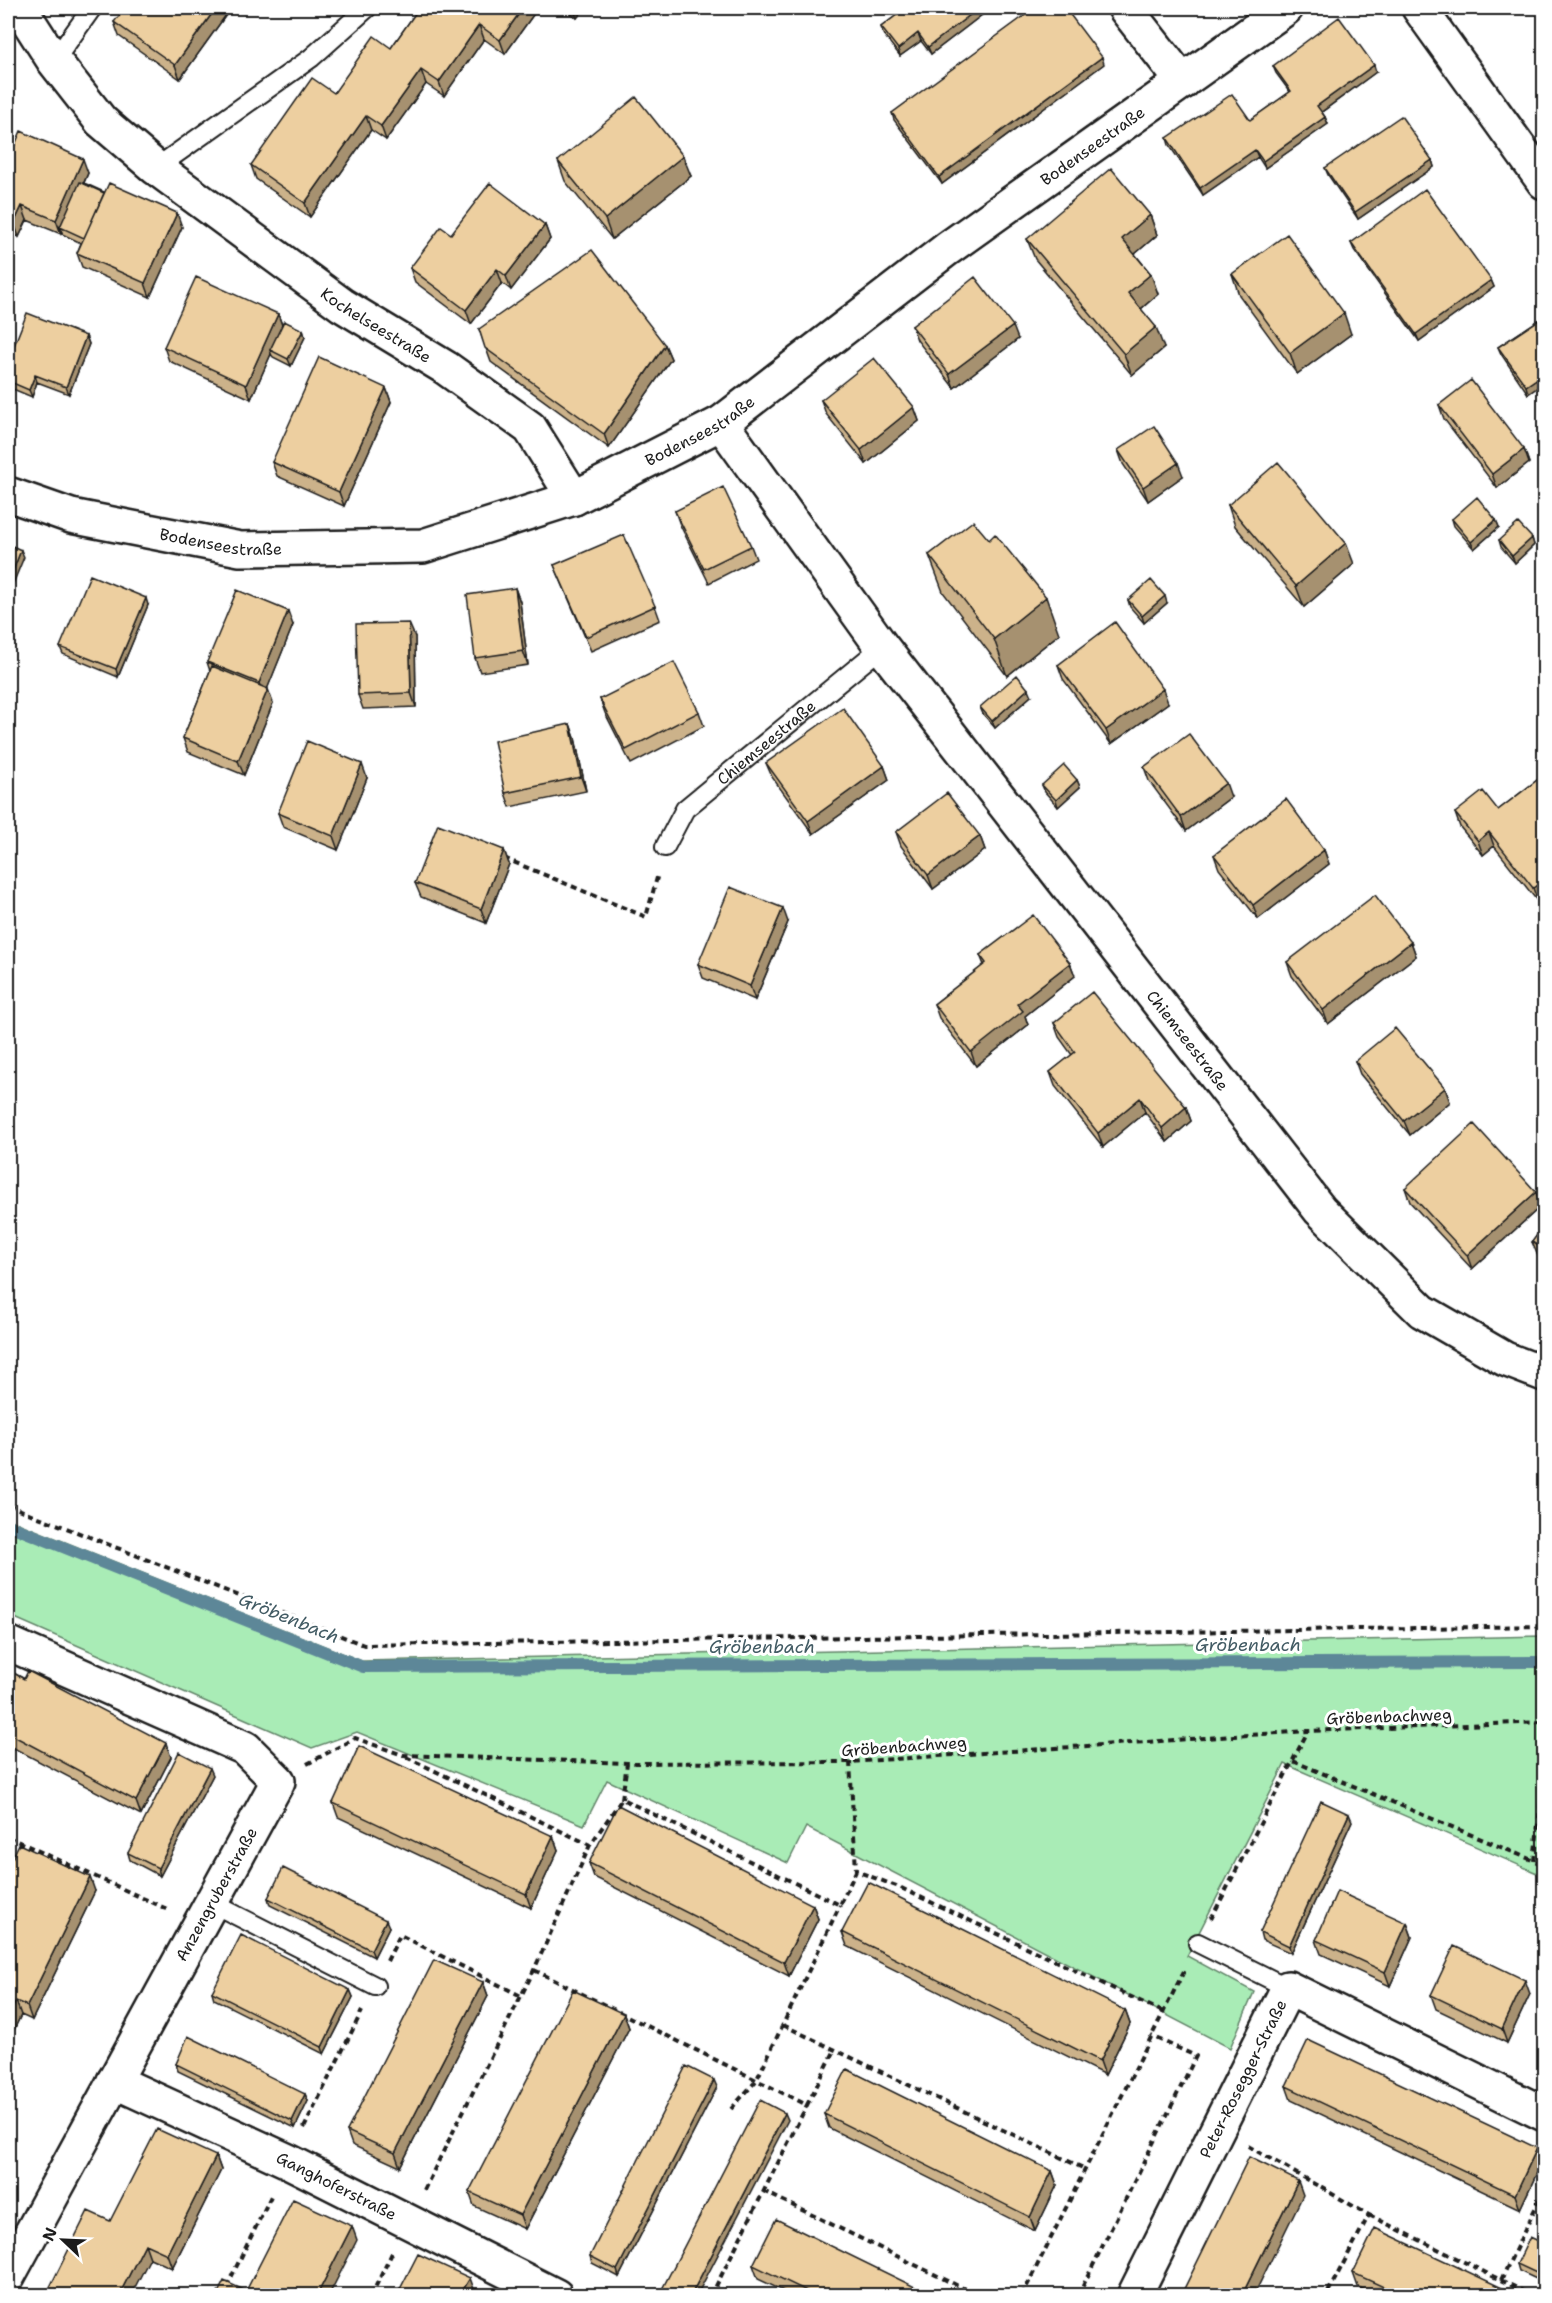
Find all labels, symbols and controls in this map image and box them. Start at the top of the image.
street label: Bodenseestraße [1036,102,1149,190]
street label: Kochelseestraße [316,283,435,368]
street label: Bodenseestraße [641,391,759,471]
street label: Bodenseestraße [158,524,282,560]
street label: Chiemseestraße [713,696,820,790]
street label: Chiemseestraße [1142,986,1233,1095]
water label: Gröbenbach [235,1587,343,1649]
water label: Gröbenbach [1195,1633,1301,1657]
water label: Gröbenbach [709,1635,815,1659]
street label: Gröbenbachweg [1326,1704,1452,1729]
street label: Gröbenbachweg [841,1732,968,1761]
street label: Anzengruberstraße [171,1824,262,1965]
street label: Peter-Rosegger-Straße [1195,1996,1292,2162]
street label: Ganghoferstraße [273,2147,400,2225]
north arrow [33,2210,93,2270]
text: N [38,2224,62,2244]

